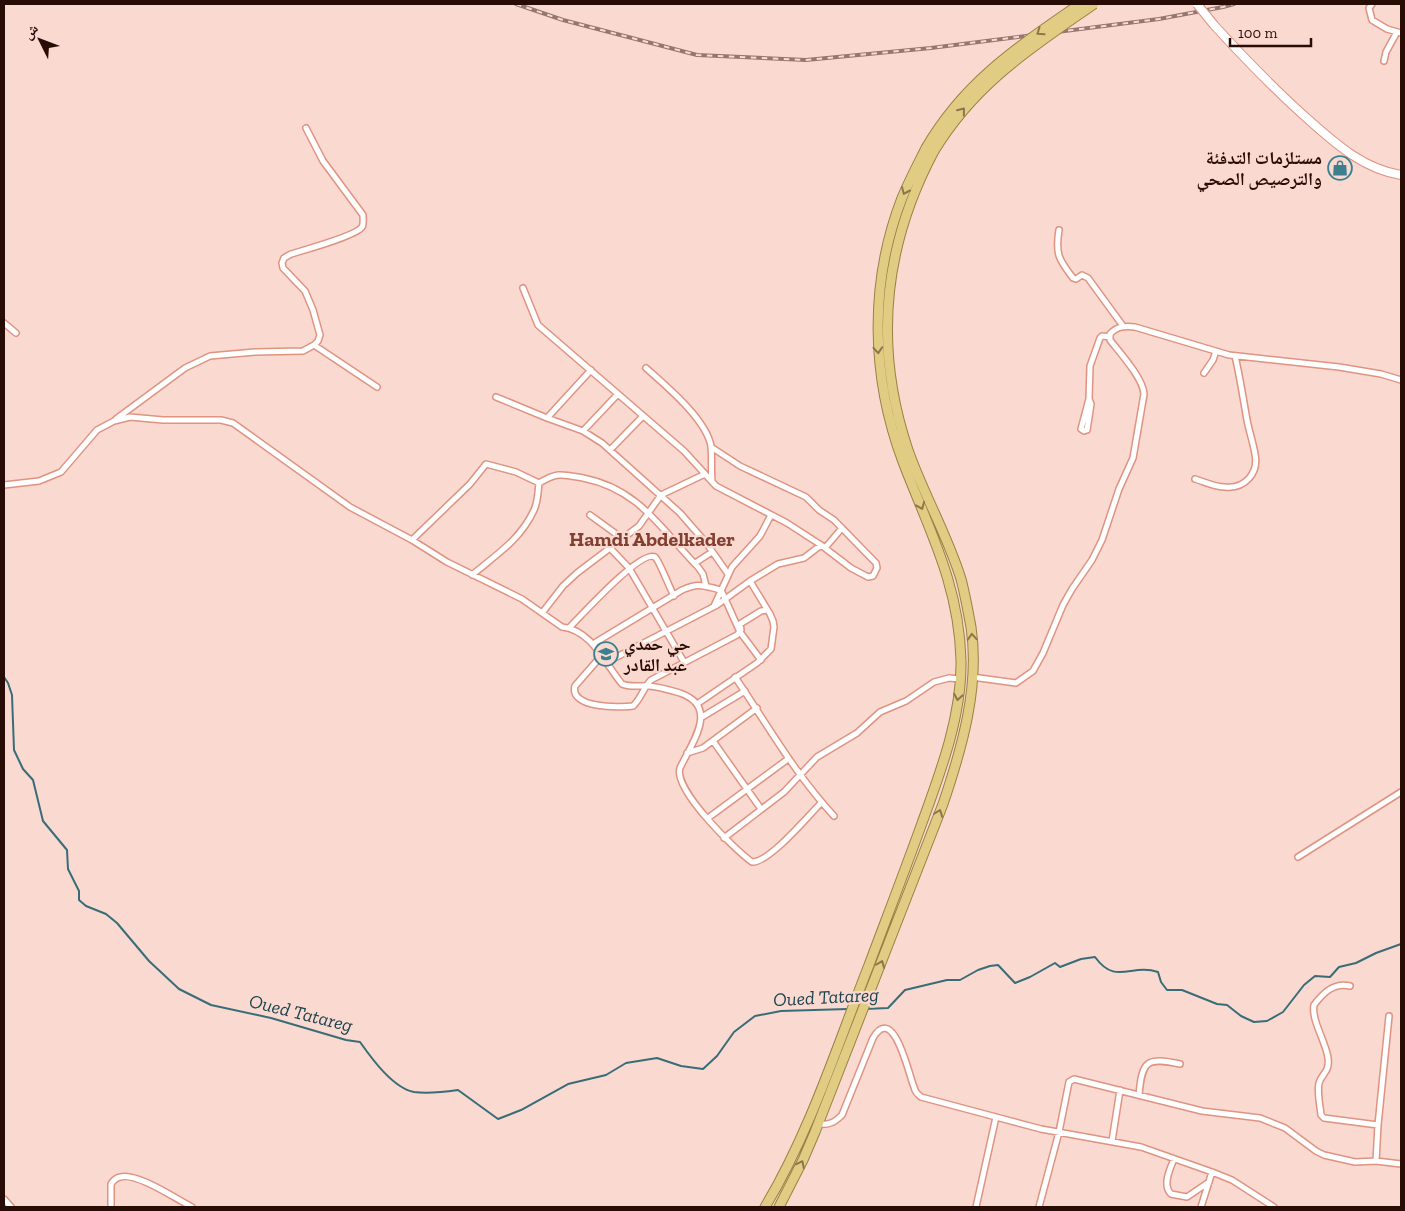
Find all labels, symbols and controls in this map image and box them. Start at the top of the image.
north arrow [15,15,65,65]
scale bar [1230,15,1311,47]
text: ش [19,20,42,43]
text: 100 m [1238,24,1277,42]
one-way arrow [1036,26,1046,35]
one-way arrow [957,108,965,117]
place label: مستلزمات التدفئة والترصيص الصحي [1196,147,1322,193]
shop icon: مستلزمات التدفئة والترصيص الصحي [1327,155,1353,181]
one-way arrow [900,186,911,195]
one-way arrow [872,347,883,355]
one-way arrow [915,501,925,510]
district label: Hamdi Abdelkader [569,527,735,551]
place label: حي حمدي عبد القادر [623,633,691,676]
one-way arrow [966,633,977,641]
school or university icon: حي حمدي عبد القادر [593,641,619,667]
one-way arrow [953,693,964,701]
one-way arrow [933,809,943,818]
one-way arrow [875,961,885,969]
water label: Oued Tatareg [773,983,880,1011]
water label: Oued Tatareg [247,989,355,1037]
one-way arrow [795,1160,805,1169]

